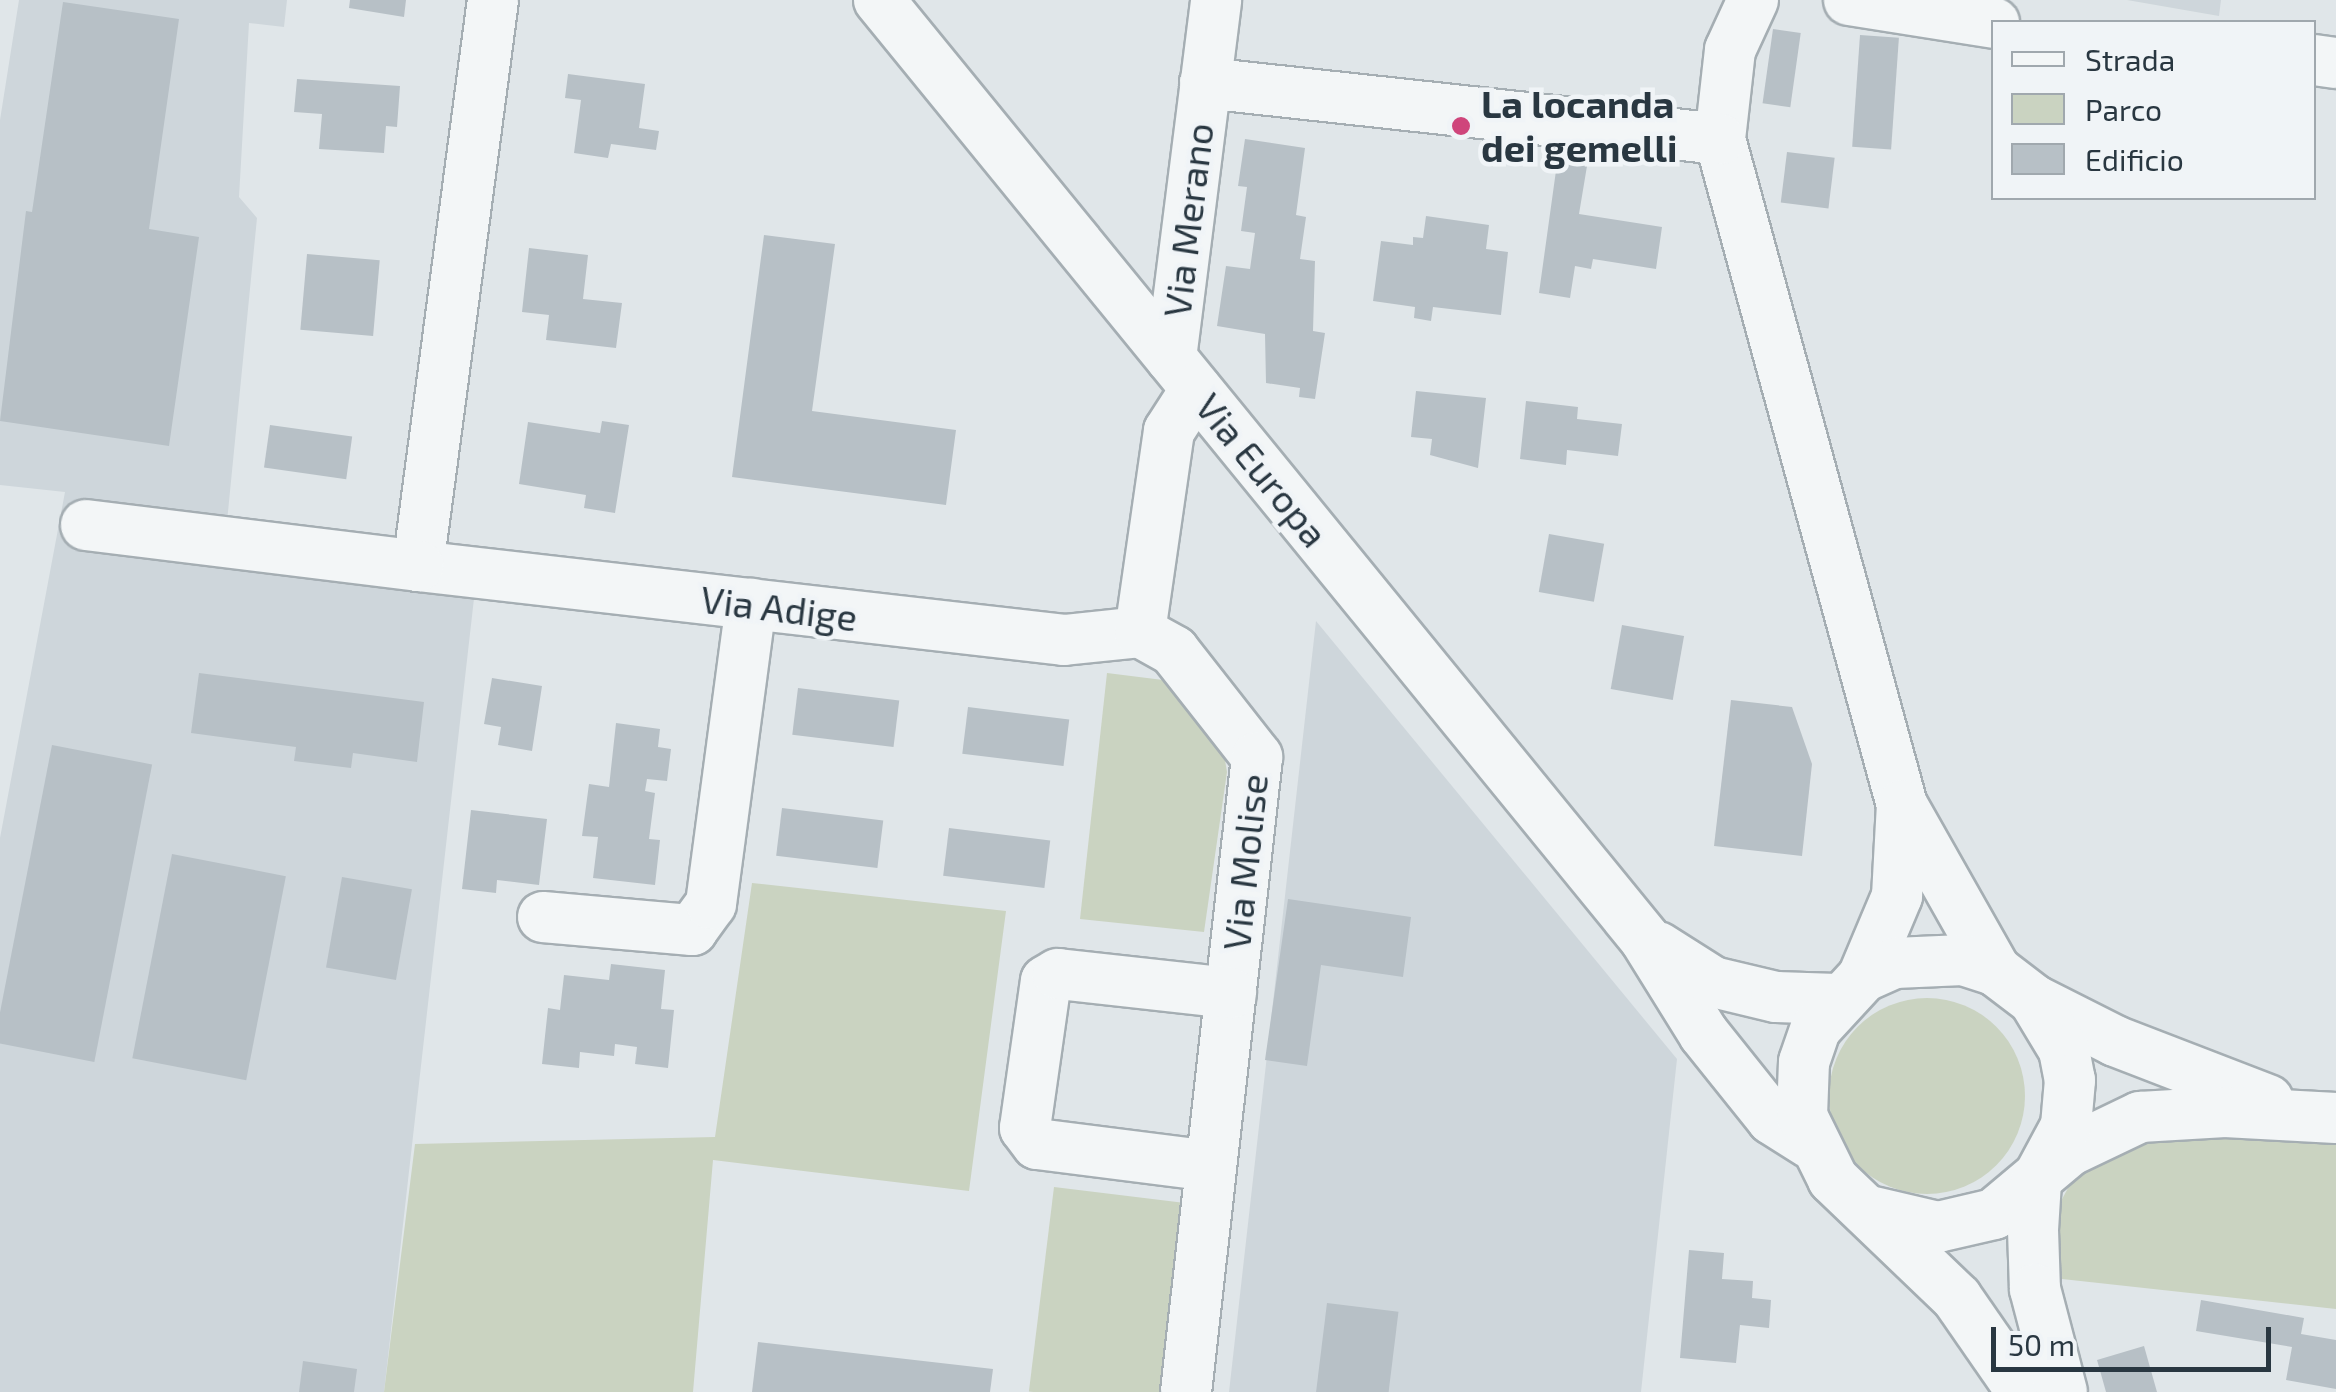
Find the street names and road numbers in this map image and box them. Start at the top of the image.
street label: Via Merano [1153,120,1223,320]
street label: Via Europa [1186,384,1338,556]
street label: Via Adige [698,576,860,640]
street label: Via Molise [1213,771,1277,953]

